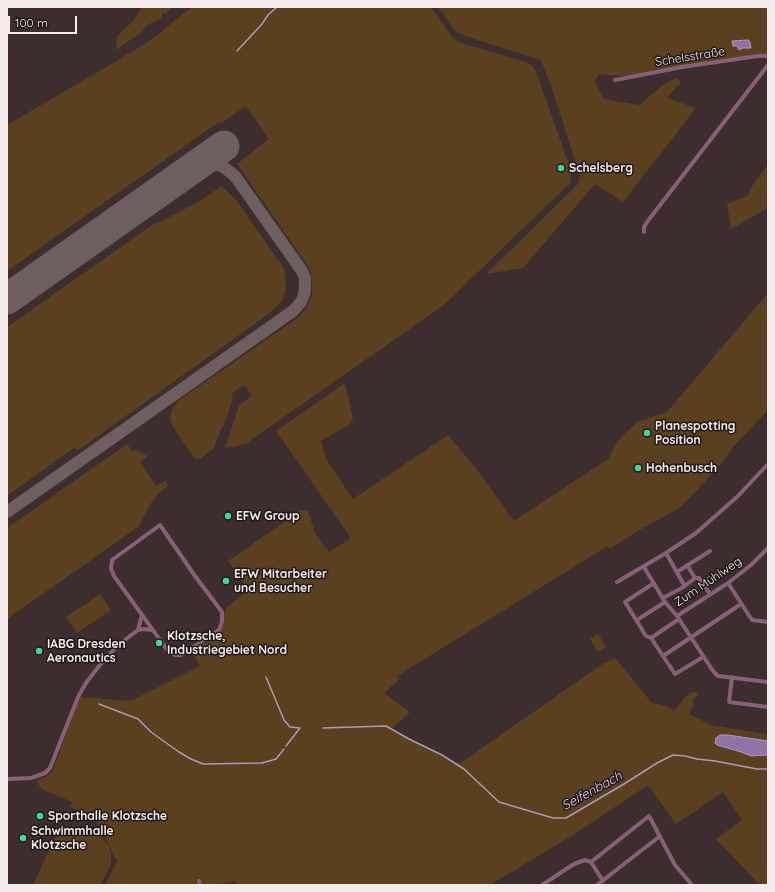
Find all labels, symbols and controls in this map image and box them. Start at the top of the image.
scale bar [10,8,79,34]
text: 100 m [15,15,48,30]
street label: Schelsstraße [654,44,726,70]
place label: Schelsberg [569,161,633,175]
marker: Schelsberg [556,163,566,173]
place label: Planespotting Position [655,419,736,447]
marker: Planespotting Position [642,428,652,438]
place label: Hohenbusch [646,461,717,475]
marker: Hohenbusch [633,463,643,473]
place label: EFW Group [236,509,300,523]
marker: EFW Group [223,511,233,521]
street label: Zum Mühlweg [672,554,744,610]
place label: EFW Mitarbeiter und Besucher [234,567,327,595]
marker: EFW Mitarbeiter und Besucher [221,576,231,586]
place label: Klotzsche, Industriegebiet Nord [167,629,287,657]
place label: IABG Dresden Aeronautics [47,637,126,665]
marker: Klotzsche, Industriegebiet Nord [154,638,164,648]
marker: IABG Dresden Aeronautics [34,646,44,656]
water label: Seifenbach [559,768,625,814]
place label: Sporthalle Klotzsche [48,809,167,823]
marker: Sporthalle Klotzsche [35,811,45,821]
place label: Schwimmhalle Klotzsche [31,824,114,852]
marker: Schwimmhalle Klotzsche [18,833,28,843]

